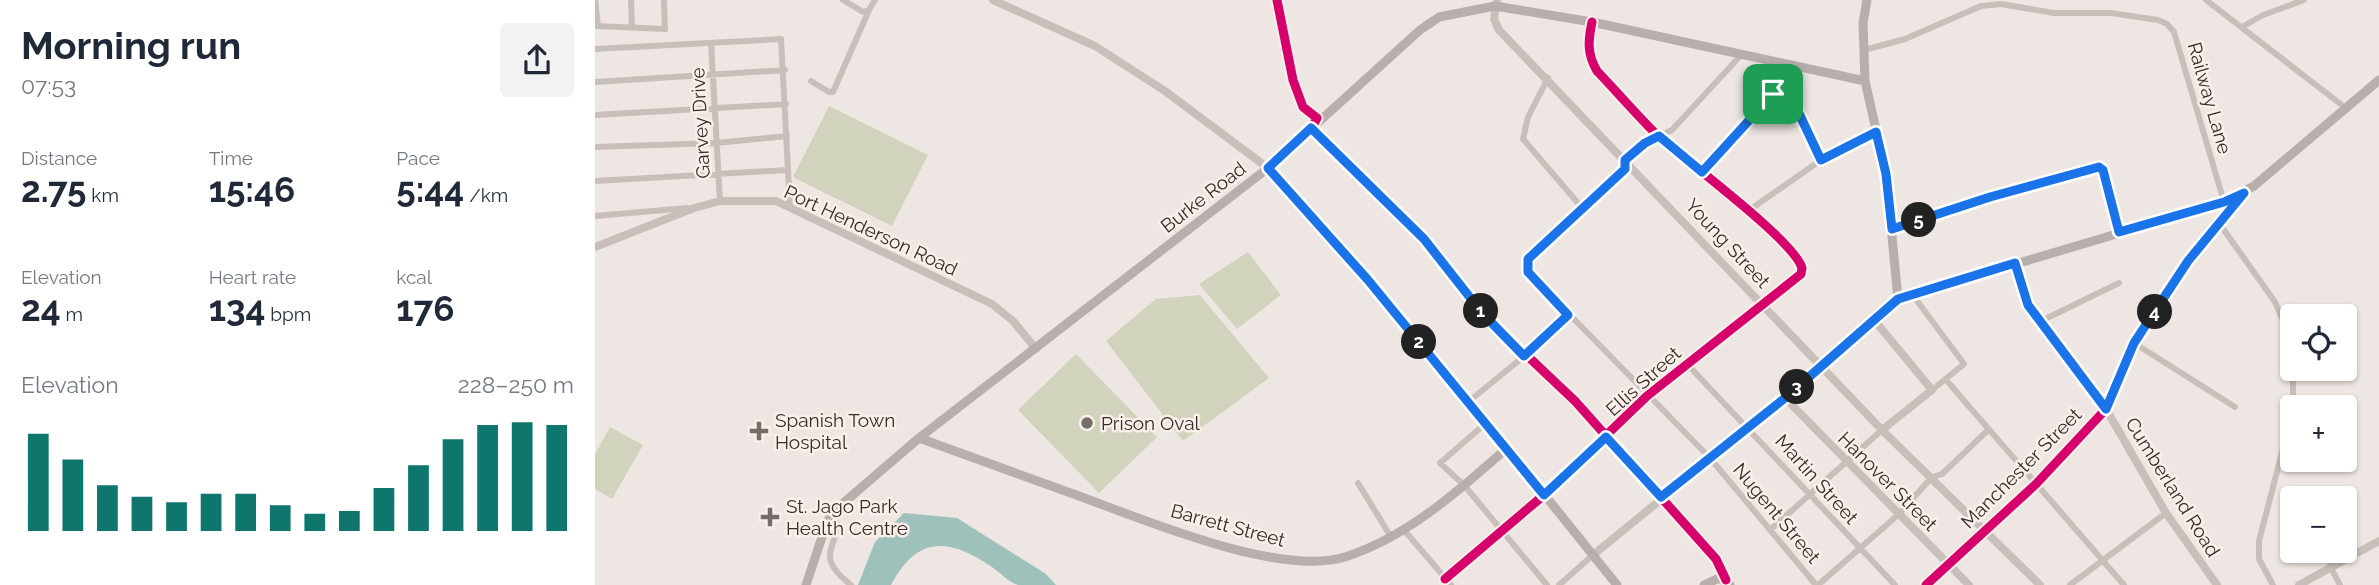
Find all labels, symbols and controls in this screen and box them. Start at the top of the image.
text: Morning run [21,23,241,68]
button: share [500,23,574,97]
street label: Railway Lane [2184,40,2236,156]
pin [1743,64,1803,124]
street label: Garvey Drive [686,67,714,179]
text: 07:53 [21,72,76,99]
icon: arrive [1754,75,1792,113]
text: Distance [21,147,97,169]
text: Time [209,147,253,169]
text: Pace [396,147,440,169]
street label: Burke Road [1156,157,1250,237]
text: 2.75 [21,169,86,210]
text: 15:46 [209,169,295,210]
text: 5:44 [396,169,464,210]
street label: Port Henderson Road [781,180,961,280]
text: km [86,184,119,206]
text: /km [464,184,508,206]
street label: Young Street [1681,194,1775,292]
pin: 5 [1901,202,1937,238]
text: 5 [1913,208,1924,230]
text: Elevation [21,266,102,288]
text: Heart rate [209,266,296,288]
text: kcal [396,266,432,288]
text: 24 [21,288,61,329]
text: 134 [209,288,265,329]
text: 176 [396,288,455,329]
pin: 1 [1463,294,1498,328]
pin: 4 [2137,294,2173,330]
text: 1 [1476,299,1485,321]
text: 4 [2149,300,2160,322]
text: m [61,303,83,325]
text: bpm [265,303,311,325]
map controls [2280,304,2357,563]
button: locate [2280,304,2357,381]
pin: 2 [1401,324,1437,360]
text: 2 [1413,330,1424,352]
street label: Ellis Street [1601,341,1685,420]
pin: 3 [1779,370,1815,404]
text: Elevation [21,371,119,398]
text: 228–250 m [458,371,574,398]
text: 3 [1791,375,1802,397]
button: + [2280,395,2357,472]
street label: Manchester Street [1956,403,2086,533]
place label: Spanish Town Hospital [775,409,895,453]
place label: Prison Oval [1101,412,1201,434]
street label: Cumberland Road [2121,413,2225,561]
marker: Prison Oval [1079,415,1095,431]
marker: Spanish Town Hospital [749,421,769,441]
street label: Hanover Street [1834,427,1943,536]
street label: Martin Street [1771,430,1863,529]
street label: Nugent Street [1729,459,1826,568]
button: − [2280,486,2357,563]
place label: St. Jago Park Health Centre [786,495,908,539]
street label: Barrett Street [1168,499,1288,551]
marker: St. Jago Park Health Centre [760,507,780,527]

